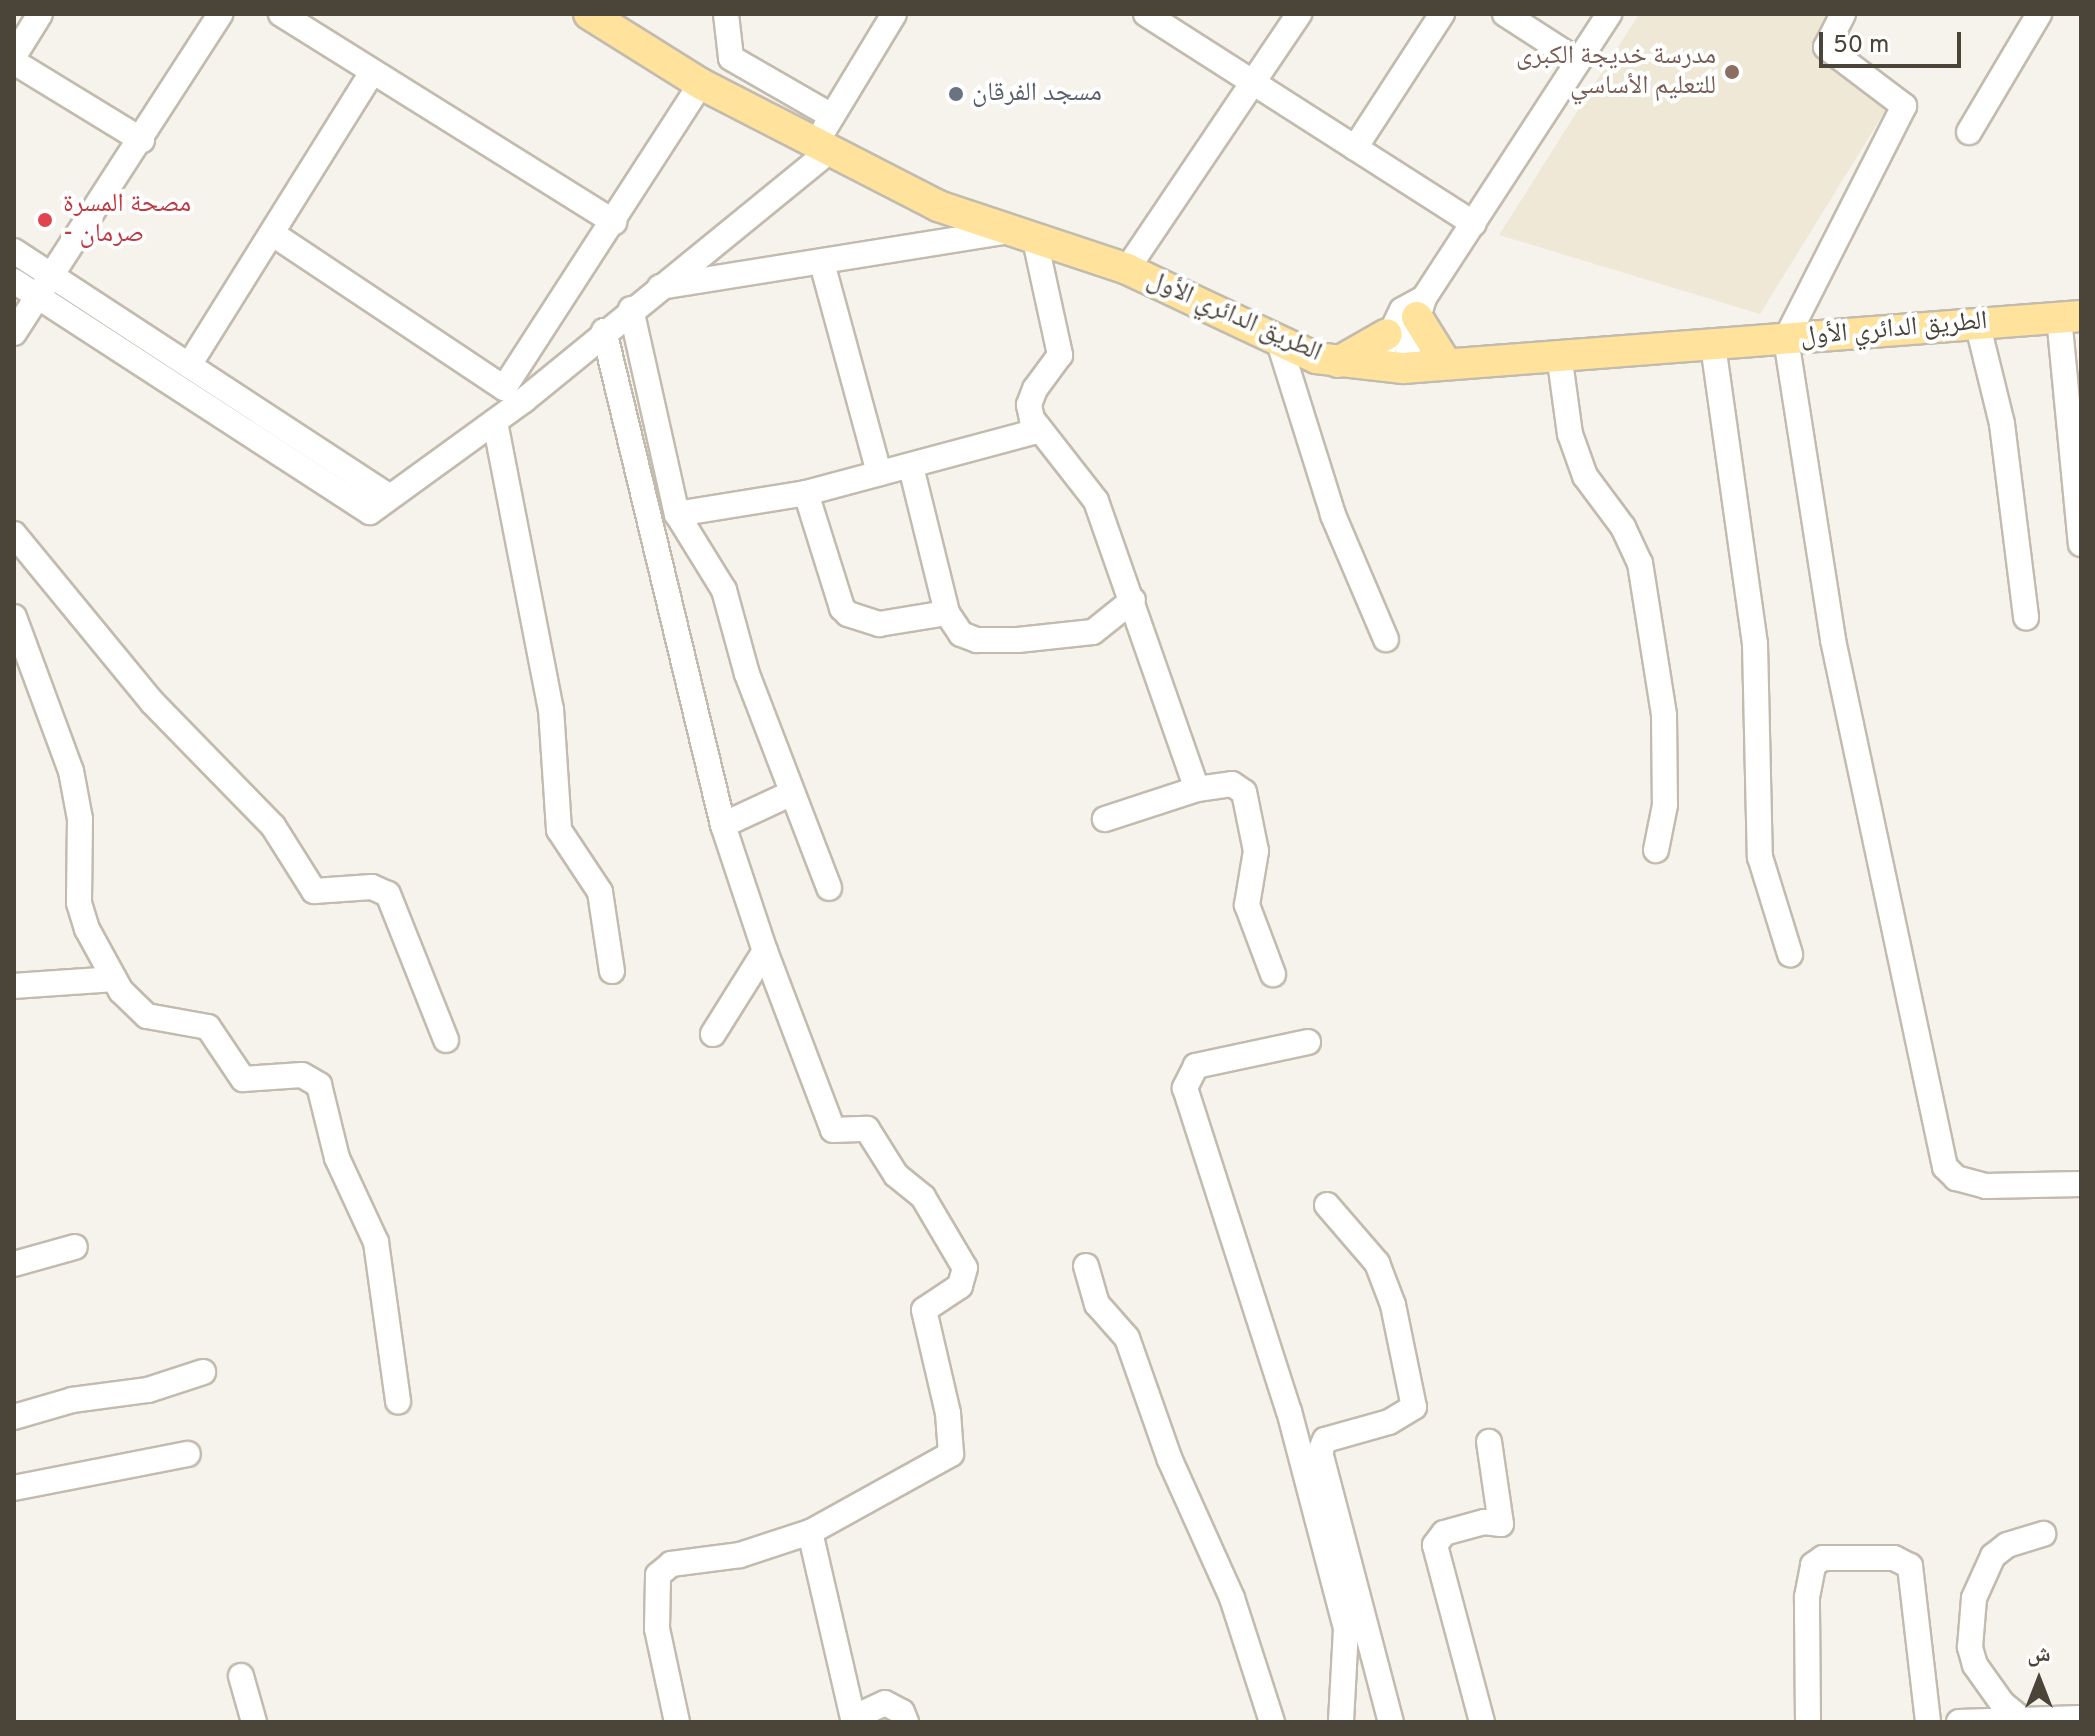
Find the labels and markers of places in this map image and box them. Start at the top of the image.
place label: مدرسة خديجة الكبرى للتعليم الأساسي [1516,41,1716,102]
marker: مدرسة خديجة الكبرى للتعليم الأساسي [1723,63,1741,81]
place label: مسجد الفرقان [972,78,1102,110]
marker: مسجد الفرقان [947,85,965,103]
place label: مصحة المسرة - صرمان [63,189,191,250]
marker: مصحة المسرة - صرمان [34,209,56,231]

